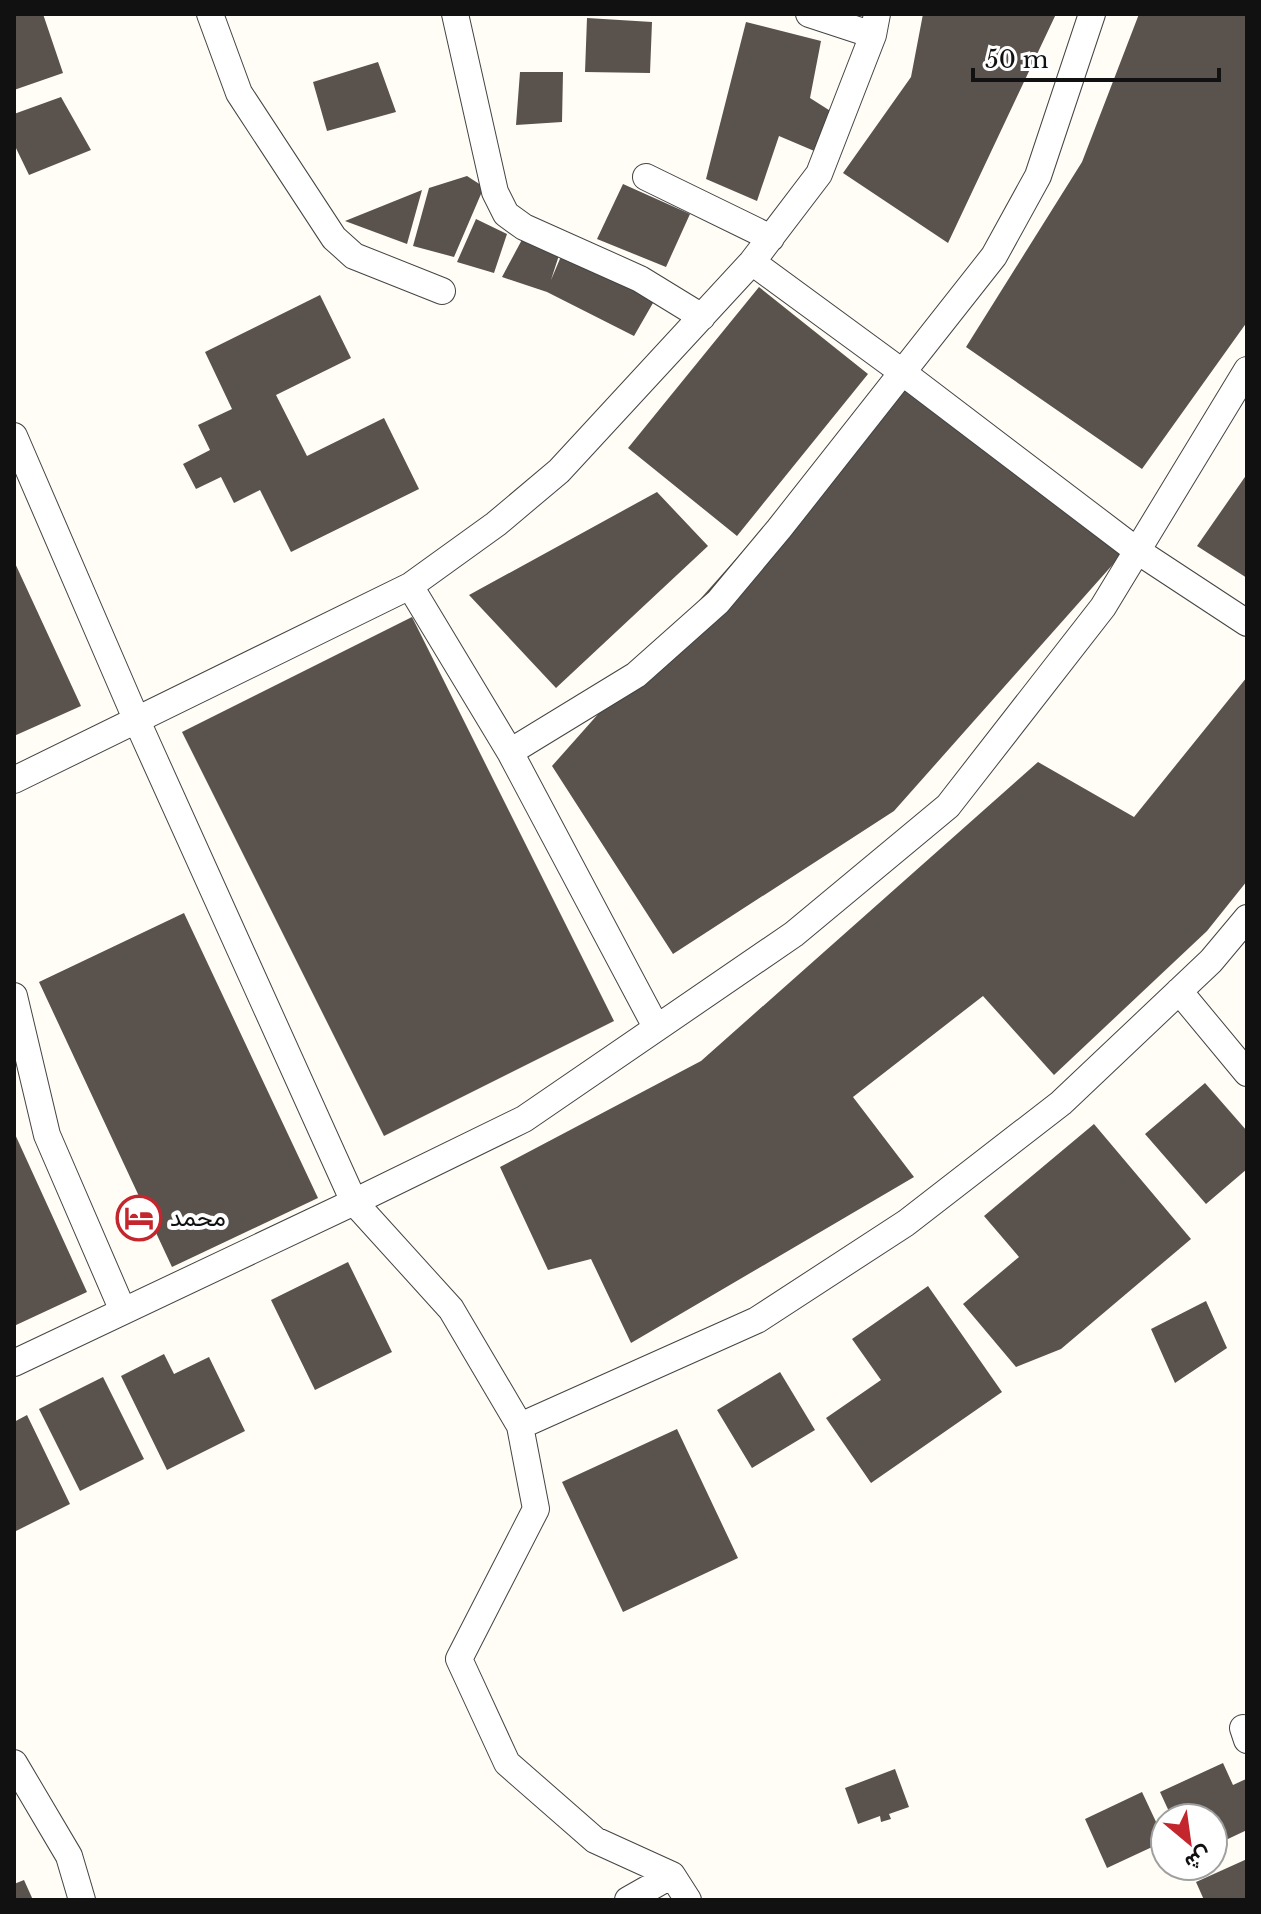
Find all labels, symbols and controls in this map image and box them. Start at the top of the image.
scale bar [973,32,1219,82]
text: 50 m [985,45,1049,74]
hotel icon: محمد [115,1194,163,1242]
place label: محمد [170,1203,226,1232]
north arrow [1149,1802,1229,1882]
text: ش [1180,1841,1217,1877]

